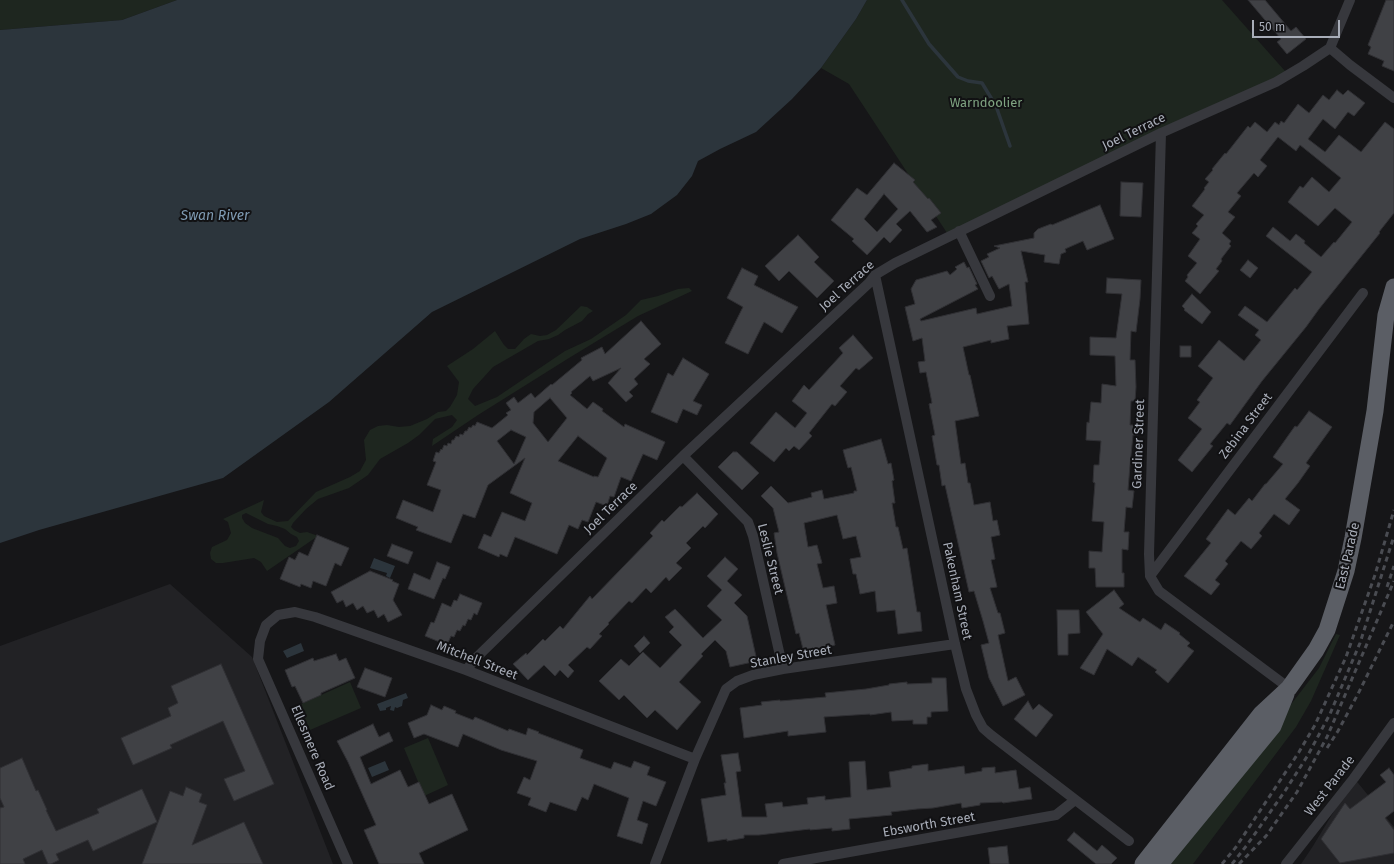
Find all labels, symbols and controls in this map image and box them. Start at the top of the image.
scale bar [1254,12,1342,38]
text: 50 m [1259,20,1285,34]
park label: Warndoolier [950,95,1022,111]
street label: Joel Terrace [1100,110,1168,154]
water label: Swan River [181,208,249,224]
street label: Joel Terrace [816,257,878,315]
street label: Zebina Street [1216,390,1276,462]
street label: Gardiner Street [1130,399,1148,489]
street label: Joel Terrace [581,479,641,537]
street label: East Parade [1333,521,1363,591]
street label: Leslie Street [754,522,786,596]
street label: Pakenham Street [939,541,975,641]
street label: Mitchell Street [434,638,520,684]
street label: Stanley Street [749,642,833,672]
street label: Ellesmere Road [287,703,337,793]
street label: West Parade [1302,753,1358,819]
street label: Ebsworth Street [882,809,976,841]

